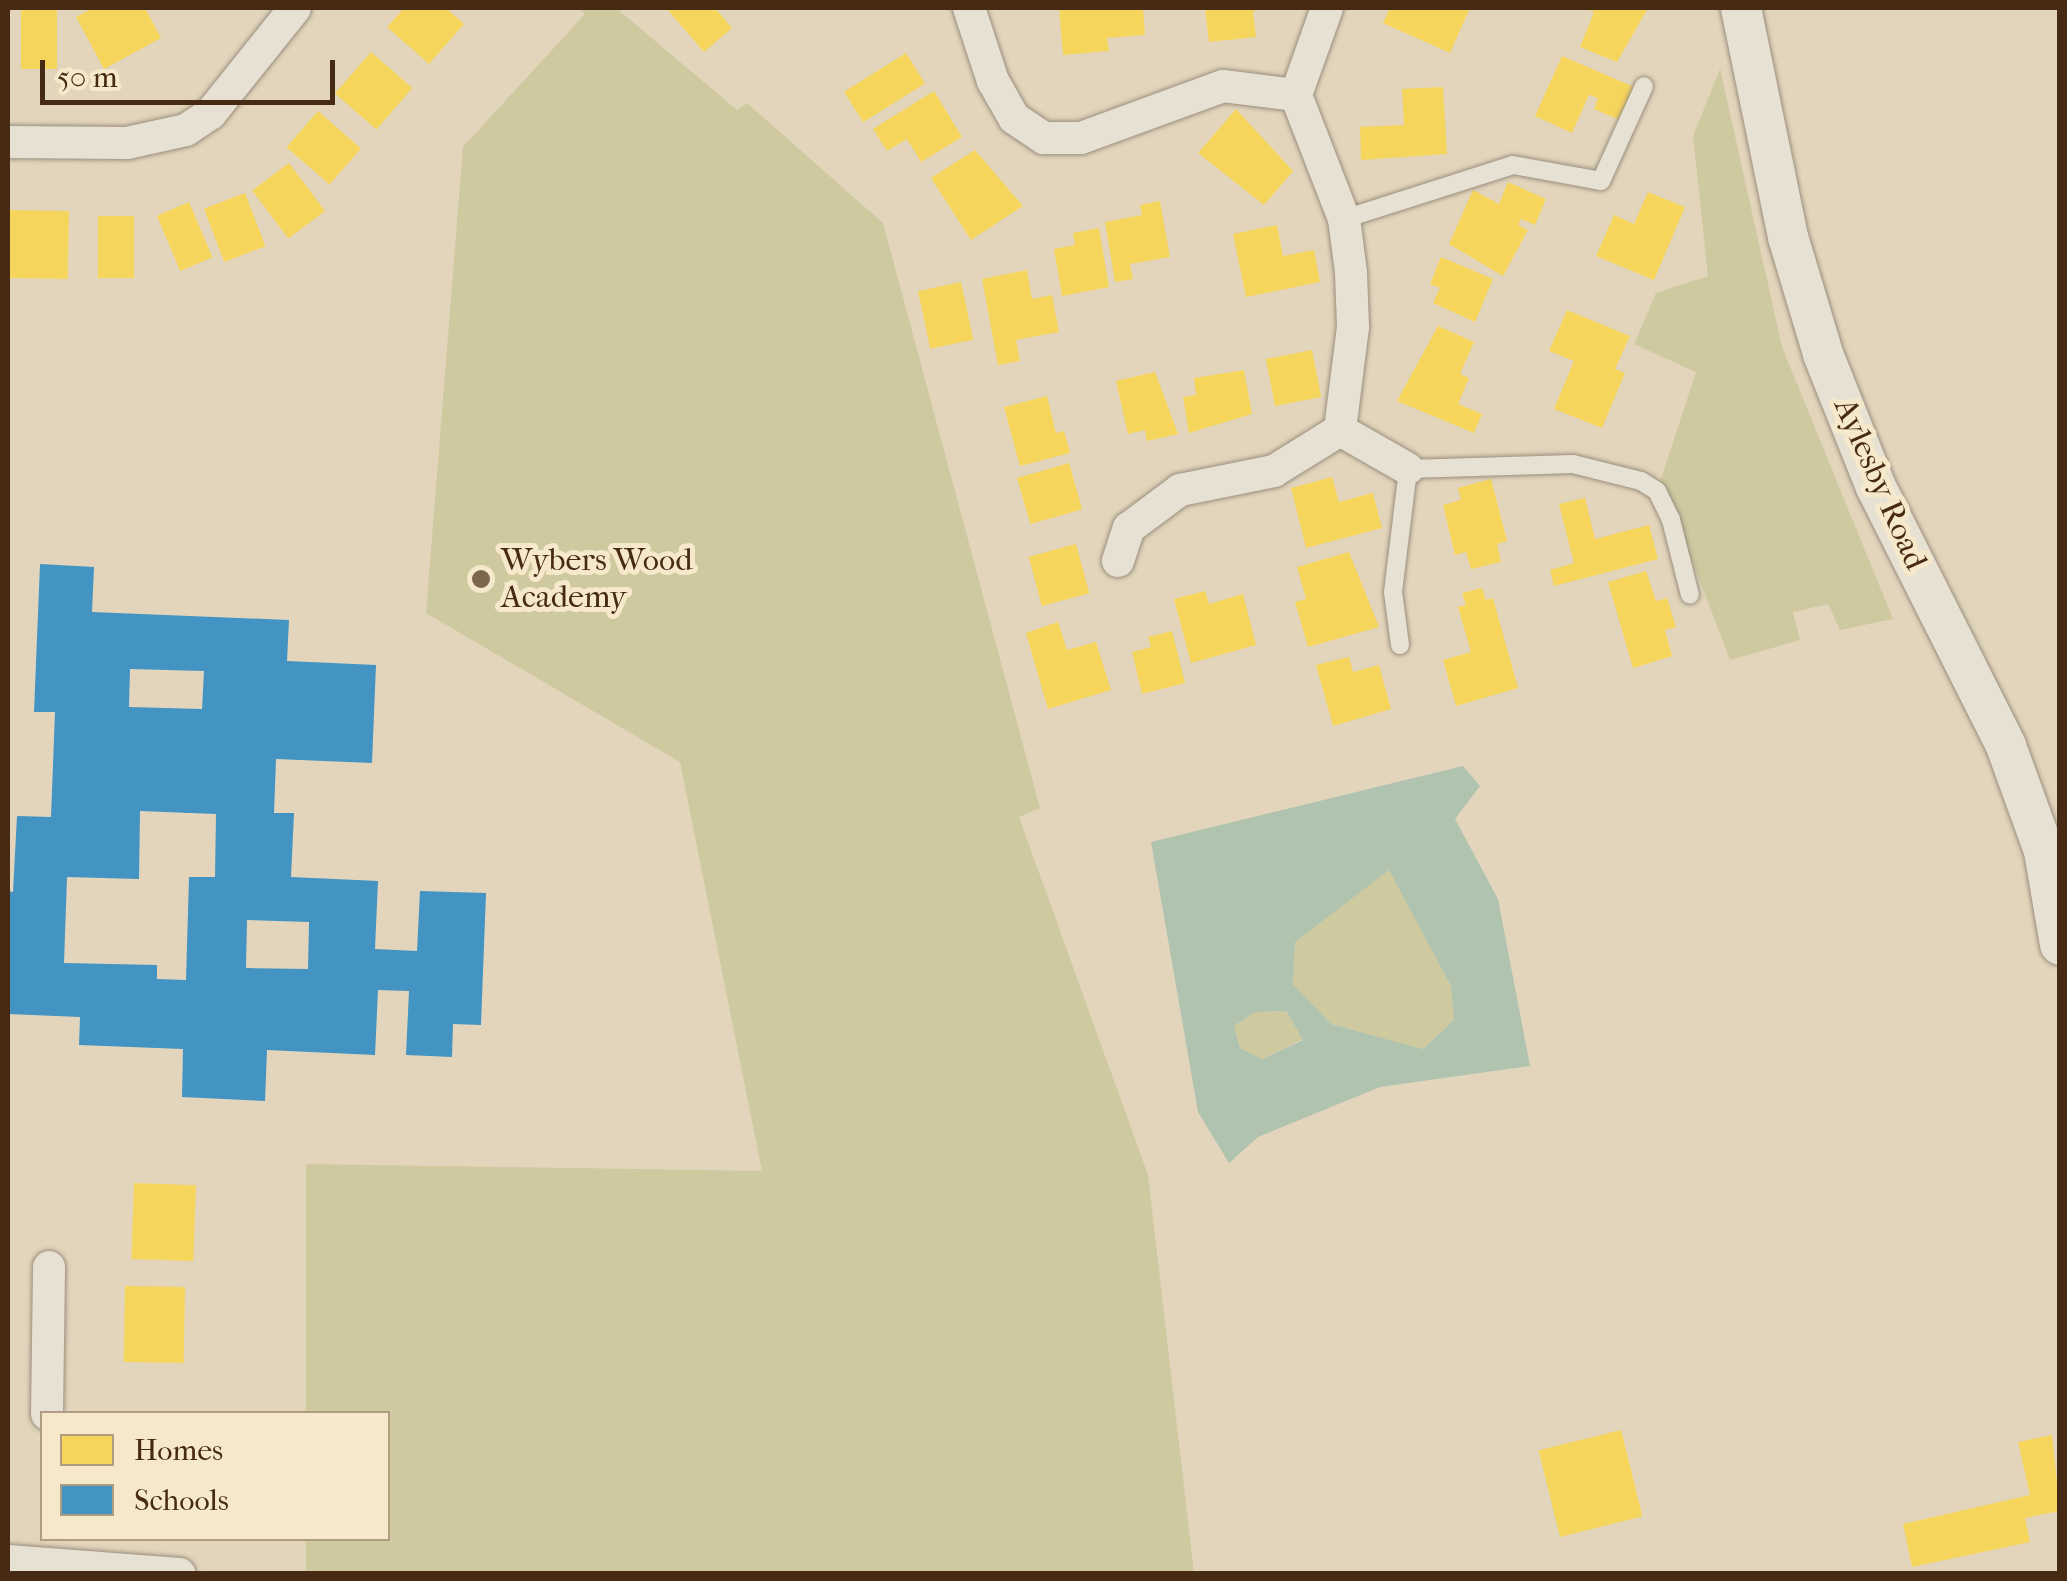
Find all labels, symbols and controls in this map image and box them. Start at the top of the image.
scale bar [45,40,340,102]
text: 50 m [57,60,118,95]
street label: Aylesby Road [1825,392,1935,576]
place label: Wybers Wood Academy [501,542,693,617]
marker: Wybers Wood Academy [470,568,492,590]
legend [40,1411,390,1541]
text: Homes [134,1433,223,1468]
text: Schools [134,1483,229,1518]

